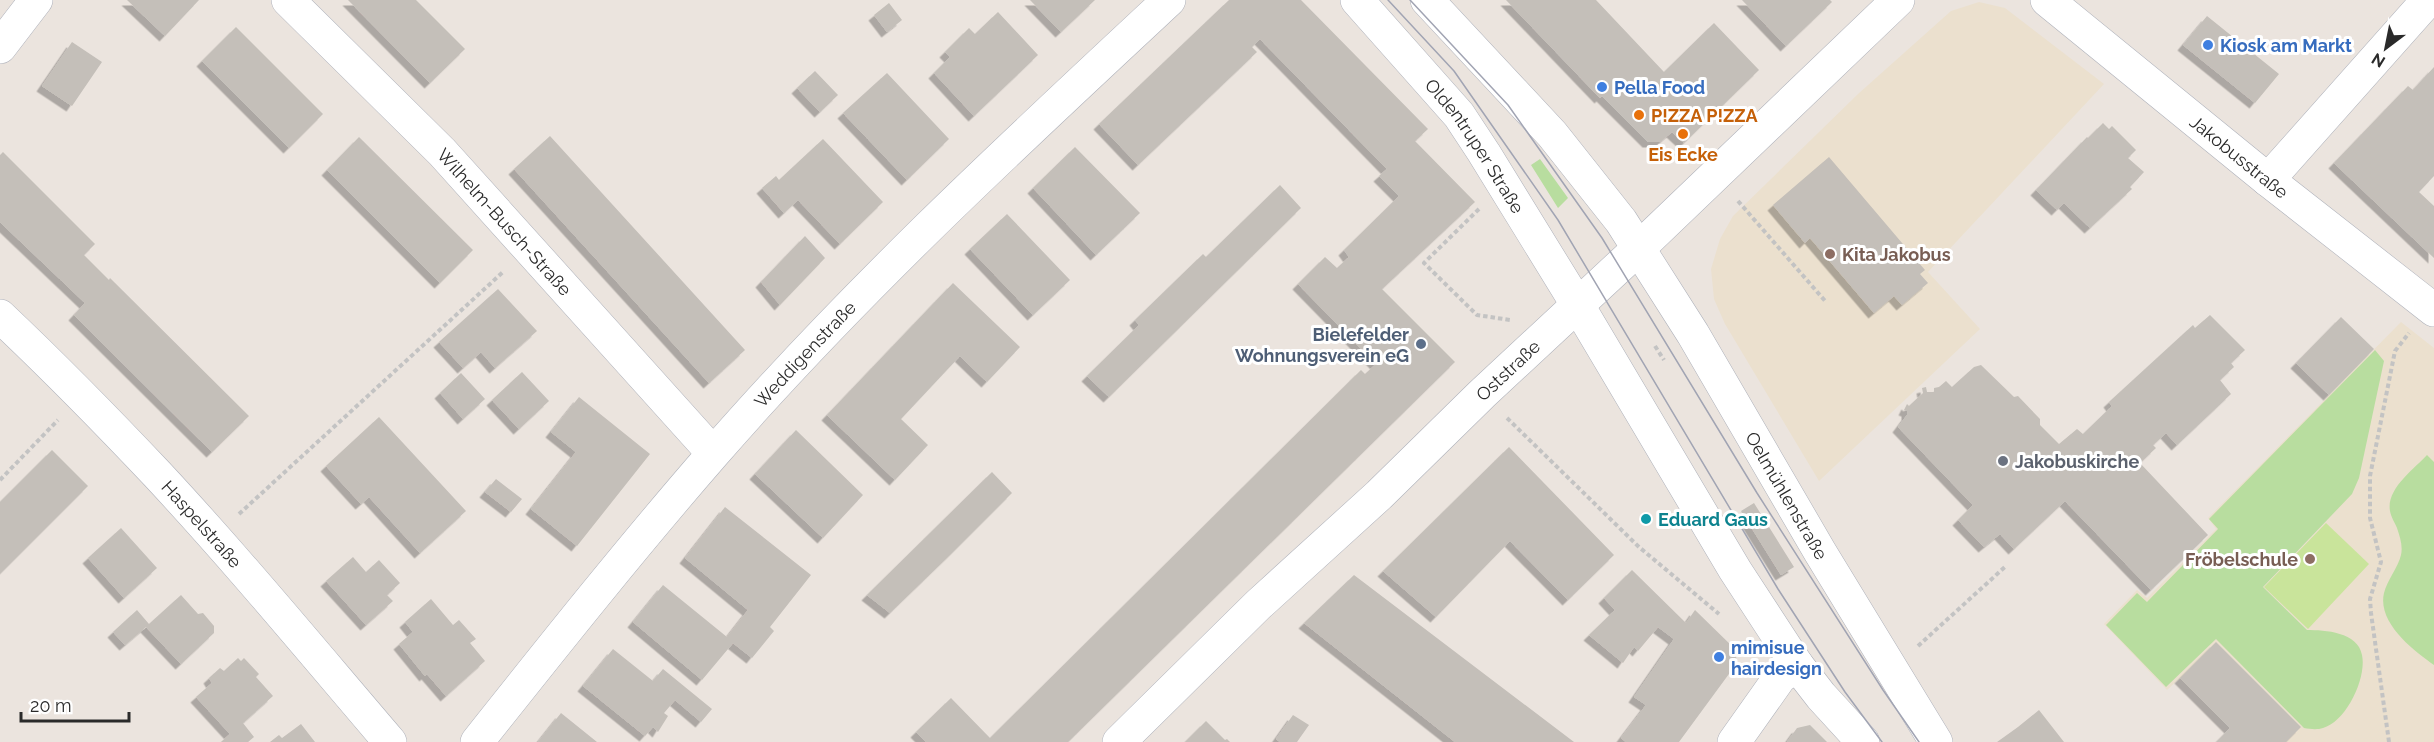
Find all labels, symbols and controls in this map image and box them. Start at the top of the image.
north arrow [2356,18,2416,78]
place label: Kiosk am Markt [2220,35,2352,56]
marker: Kiosk am Markt [2201,38,2215,52]
text: N [2368,49,2389,72]
street label: Oldentruper Straße [1421,74,1529,217]
place label: Pella Food [1614,77,1705,98]
marker: Pella Food [1595,80,1609,94]
place label: P!ZZA P!ZZA [1651,105,1758,126]
marker: P!ZZA P!ZZA [1632,108,1646,122]
street label: Jakobusstraße [2186,111,2293,203]
marker: Eis Ecke [1676,127,1690,141]
street label: Wilhelm-Busch-Straße [433,144,577,300]
place label: Eis Ecke [1648,144,1718,165]
place label: Kita Jakobus [1842,244,1951,265]
marker: Kita Jakobus [1823,247,1837,261]
street label: Weddigenstraße [749,296,860,411]
place label: Bielefelder Wohnungsverein eG [1235,324,1409,366]
street label: Oststraße [1471,335,1544,405]
marker: Bielefelder Wohnungsverein eG [1414,337,1428,351]
street label: Oelmühlenstraße [1742,428,1833,563]
place label: Jakobuskirche [2015,451,2139,472]
marker: Jakobuskirche [1996,454,2010,468]
street label: Haspelstraße [158,476,247,572]
place label: Eduard Gaus [1658,509,1768,530]
marker: Eduard Gaus [1639,512,1653,526]
place label: Fröbelschule [2185,549,2298,570]
marker: Fröbelschule [2303,552,2317,566]
place label: mimisue hairdesign [1731,637,1822,679]
marker: mimisue hairdesign [1712,650,1726,664]
scale bar [21,685,129,723]
text: 20 m [30,695,72,716]

